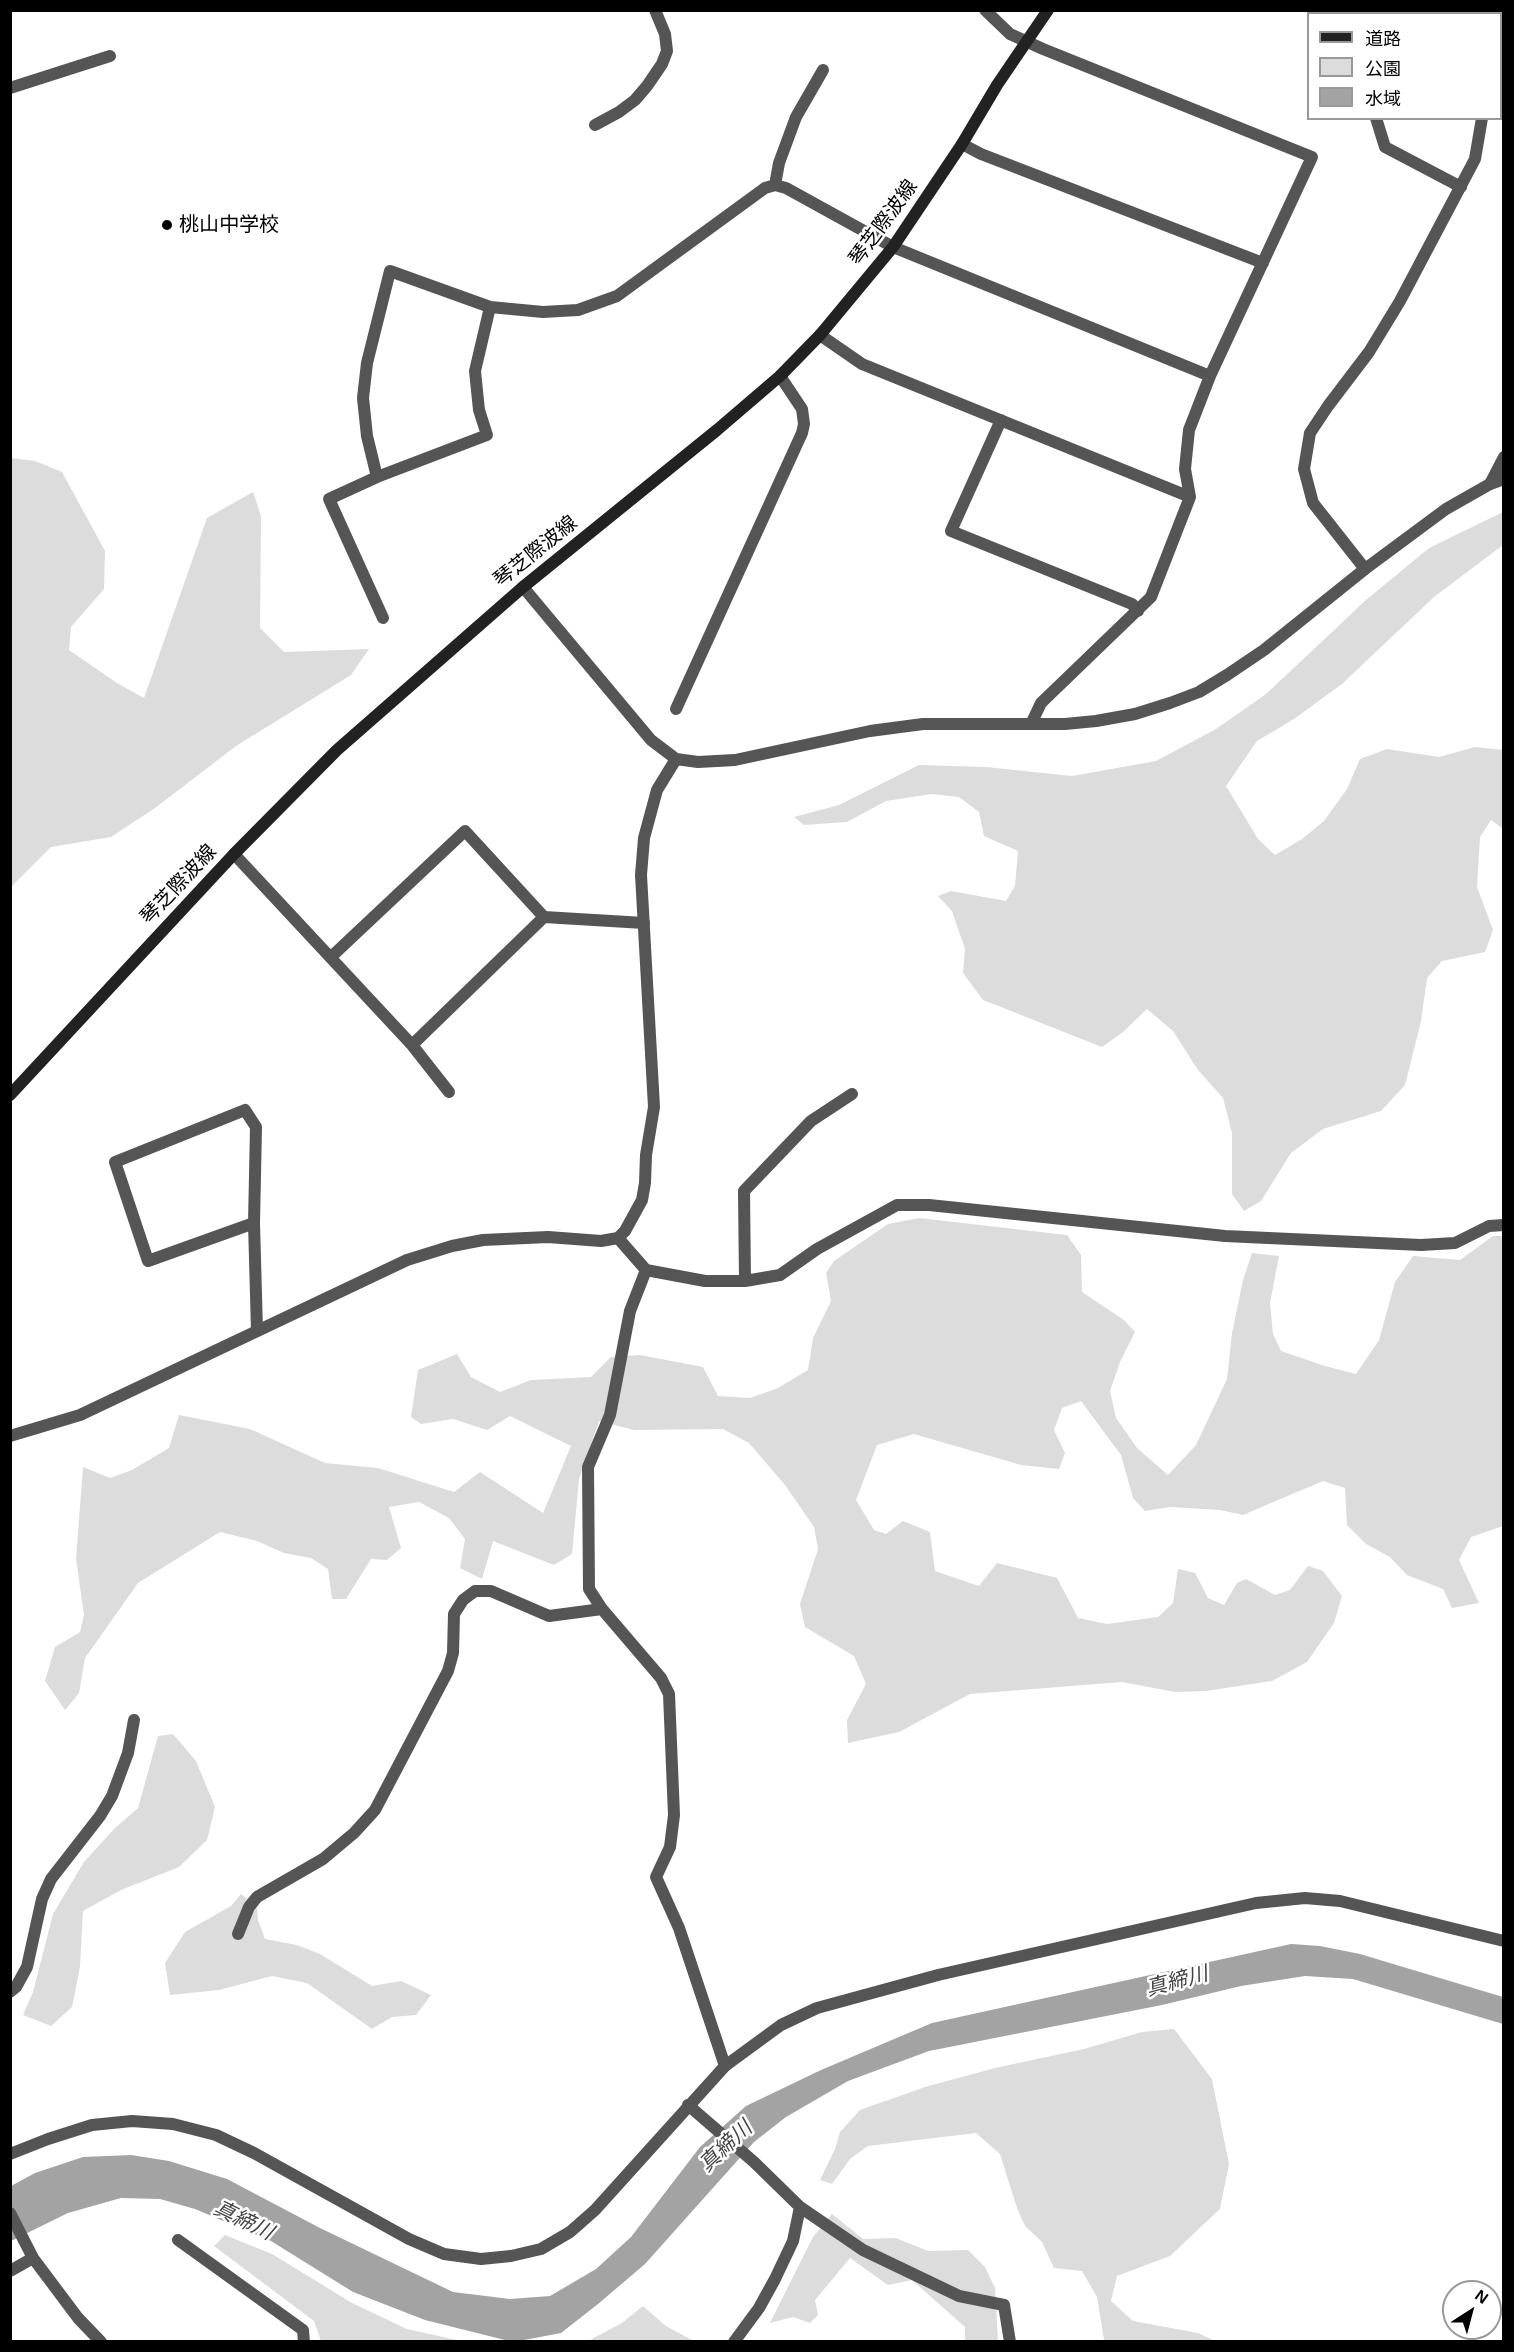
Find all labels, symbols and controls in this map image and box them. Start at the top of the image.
legend [1307,12,1502,120]
text: 道路 [1365,29,1401,49]
text: 公園 [1365,59,1401,79]
text: 水域 [1365,89,1401,109]
street label: 琴芝際波線 [845,175,923,271]
place label: 桃山中学校 [179,213,279,237]
marker: 桃山中学校 [160,218,174,232]
street label: 琴芝際波線 [490,511,582,593]
street label: 琴芝際波線 [136,840,222,930]
water label: 真締川 [1143,1962,1211,2002]
water label: 真締川 [694,2116,758,2178]
water label: 真締川 [209,2196,277,2246]
north arrow [1442,2280,1502,2340]
text: N [1472,2286,1491,2307]

